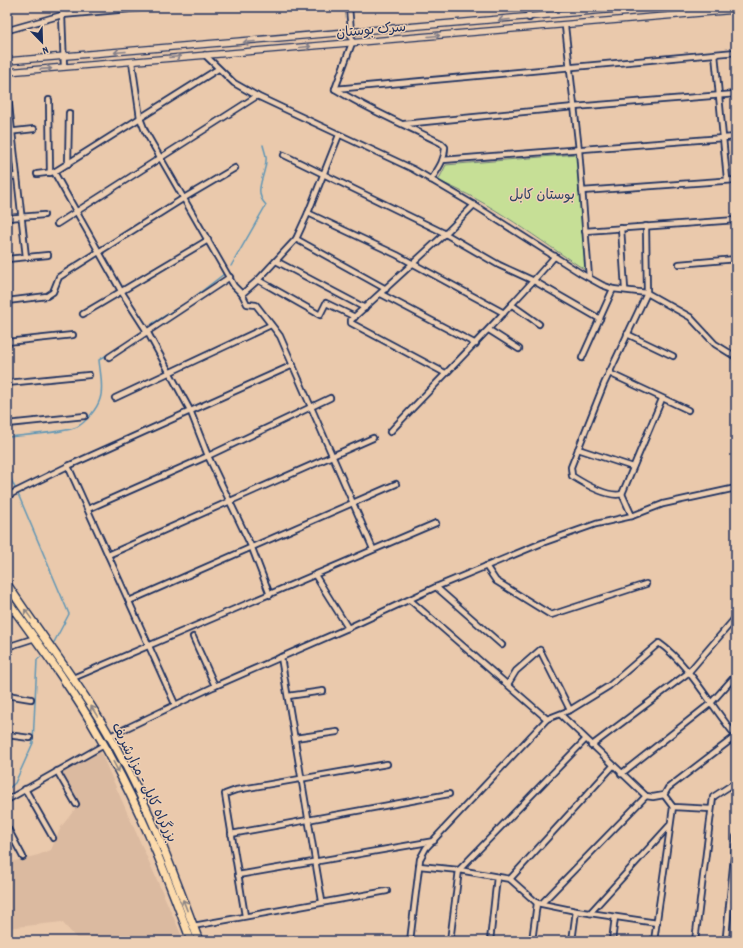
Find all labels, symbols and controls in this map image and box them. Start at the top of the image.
one-way arrow [498,16,511,24]
street label: سرک بوستان [335,18,407,44]
north arrow [22,22,62,62]
one-way arrow [428,32,441,39]
one-way arrow [243,38,256,45]
text: N [39,41,51,58]
one-way arrow [298,43,311,50]
one-way arrow [114,49,127,56]
one-way arrow [168,54,181,61]
one-way arrow [39,65,52,72]
park label: بوستان کابل [509,186,575,206]
one-way arrow [23,609,32,620]
one-way arrow [90,705,98,717]
street label: بزرگراه کابل - مزارشریف [105,719,181,846]
one-way arrow [113,761,121,773]
one-way arrow [181,899,189,911]

